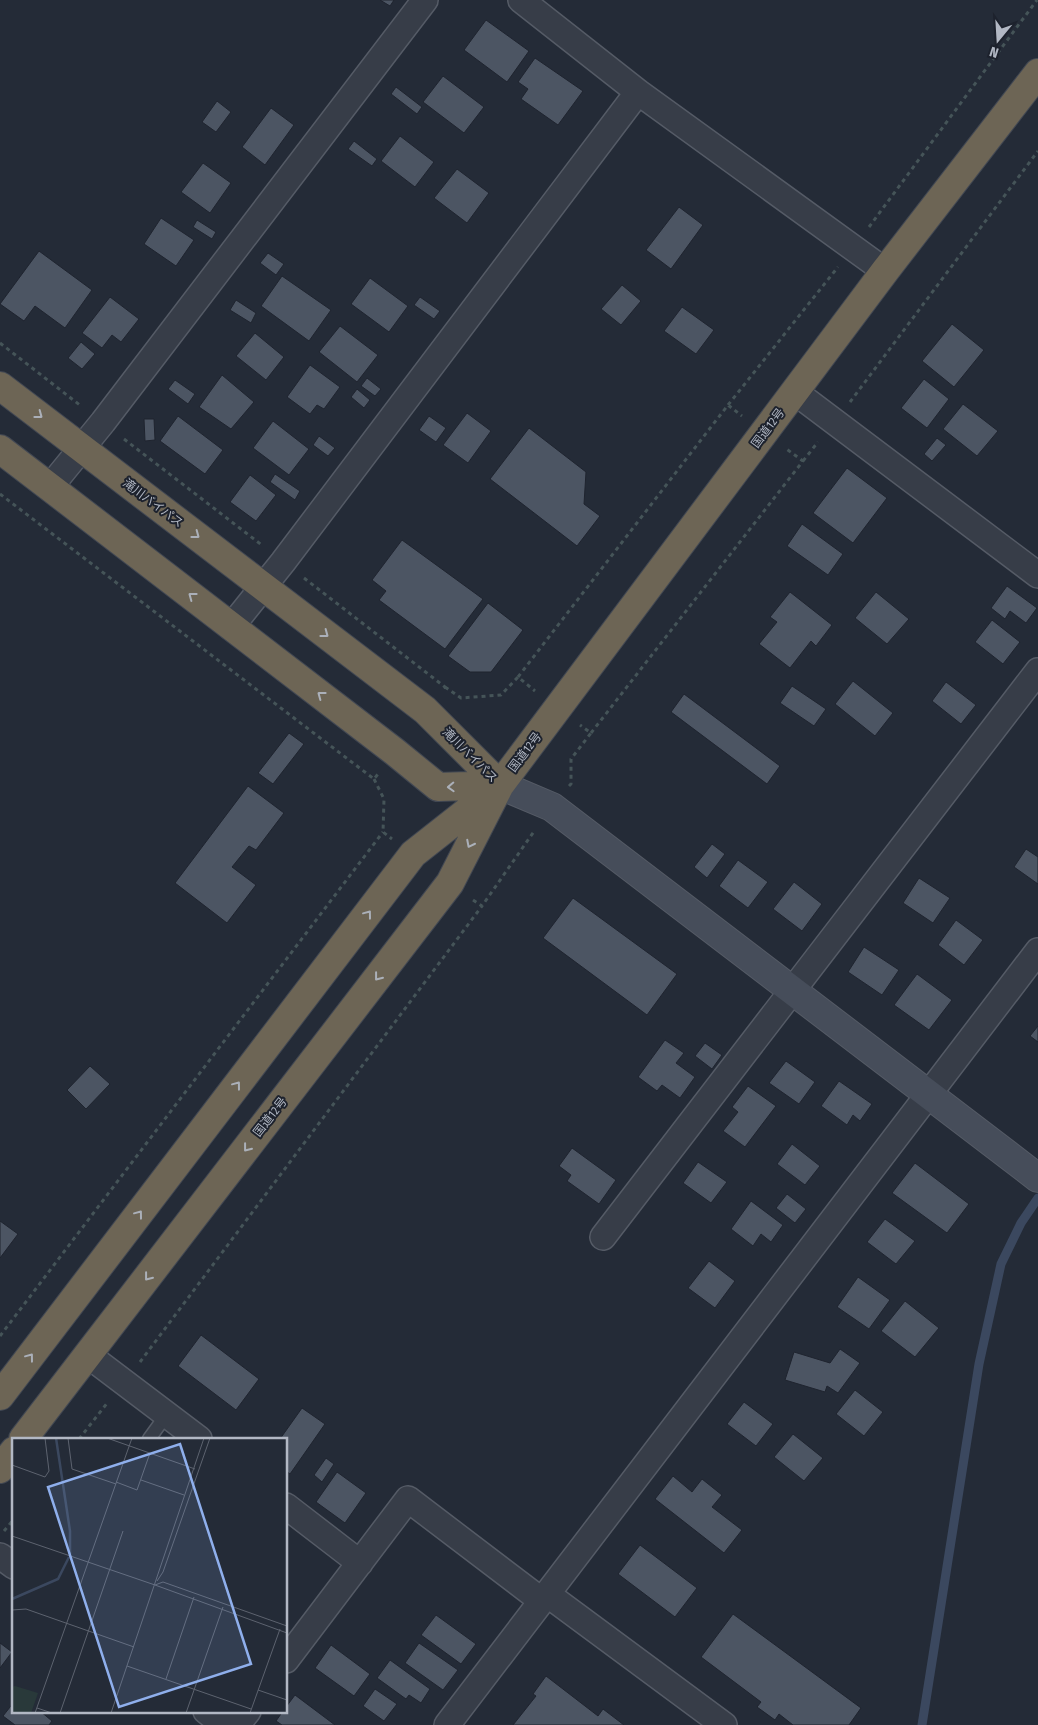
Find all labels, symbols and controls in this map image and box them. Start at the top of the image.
north arrow [973,15,1023,65]
text: N [988,43,1001,61]
street label: 国道12号 [749,405,787,451]
one-way arrow [33,410,42,418]
street label: 滝川バイパス [120,476,186,530]
one-way arrow [190,530,199,538]
one-way arrow [189,594,198,602]
one-way arrow [319,628,329,637]
one-way arrow [317,692,327,701]
street label: 滝川バイパス [440,725,500,785]
street label: 国道12号 [506,729,544,775]
one-way arrow [447,782,455,792]
one-way arrow [466,839,476,848]
one-way arrow [362,911,370,920]
one-way arrow [375,971,383,980]
one-way arrow [232,1082,240,1091]
street label: 国道12号 [250,1095,290,1139]
one-way arrow [244,1142,252,1151]
one-way arrow [133,1211,141,1220]
one-way arrow [145,1271,153,1280]
one-way arrow [24,1354,32,1363]
inset map [12,1438,288,1712]

